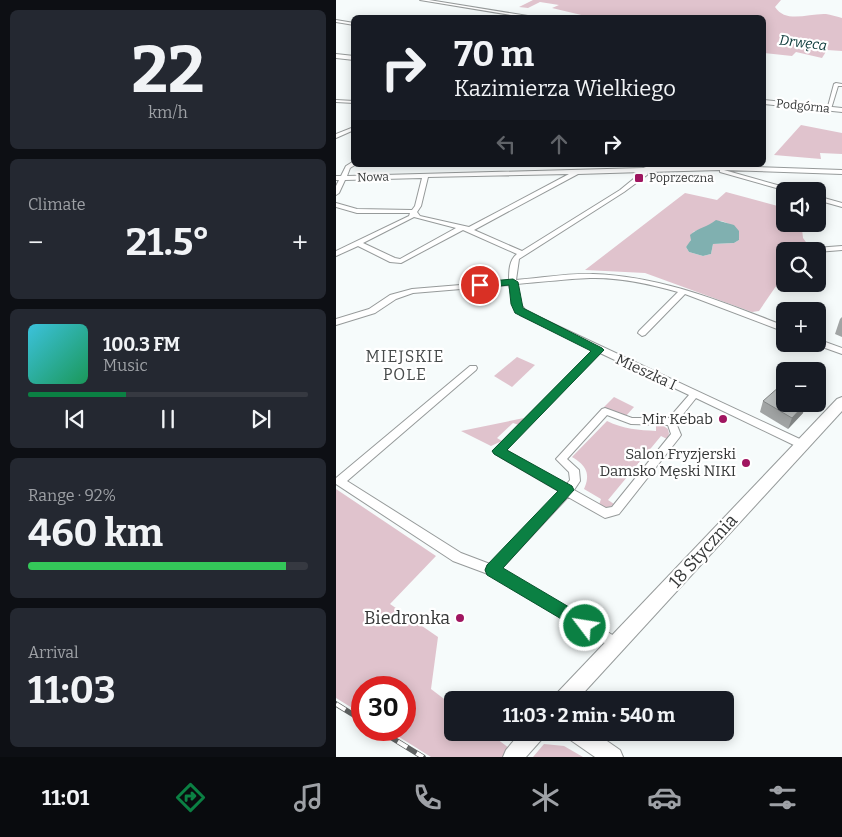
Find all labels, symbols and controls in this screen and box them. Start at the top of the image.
text: 22 [131,31,205,109]
water label: Drwęca [778,32,828,54]
text: 70 m [454,33,534,75]
icon: right [371,35,436,100]
text: Kazimierza Wielkiego [454,75,676,102]
street label: Podgórna [776,96,831,116]
text: km/h [148,103,188,122]
icon: left [492,130,520,158]
icon: ahead [545,130,573,158]
icon: right [598,130,626,158]
street label: Nowa [357,169,390,185]
place label: Poprzeczna [649,171,714,185]
marker: Poprzeczna [633,172,645,184]
map controls [776,182,826,412]
button: sound [776,182,826,232]
text: Climate [28,195,86,214]
text: 21.5° [126,219,210,265]
text: − [28,226,43,259]
text: + [292,226,308,259]
button: search [776,242,826,292]
pin [459,264,501,306]
icon: arrive [466,271,494,299]
button: + [776,302,826,352]
text: 100.3 FM [103,333,180,356]
district label: MIEJSKIE POLE [366,347,444,384]
street label: Mieszka I [613,350,679,394]
text: Music [103,356,148,375]
button: − [776,362,826,412]
icon: previous [61,405,89,433]
icon: pause [154,405,182,433]
icon: next [247,405,275,433]
place label: Mir Kebab [642,410,713,428]
marker: Mir Kebab [717,413,729,425]
place label: Salon Fryzjerski Damsko Męski NIKI [599,445,737,480]
marker: Salon Fryzjerski Damsko Męski NIKI [740,457,752,469]
text: Range · 92% [28,486,116,505]
street label: 18 Stycznia [664,509,742,593]
text: 460 km [28,510,163,556]
position arrow [558,599,610,651]
place label: Biedronka [364,607,450,629]
marker: Biedronka [454,612,466,624]
text: Arrival [28,643,79,662]
text: 11:03 [28,667,116,713]
speed limit sign: 30 [351,676,416,741]
text: 11:03 · 2 min · 540 m [503,704,675,727]
icon: directions [173,780,208,815]
icon: music [291,780,326,815]
icon: phone [410,780,445,815]
icon: climate [528,780,563,815]
icon: car [647,780,682,815]
icon: filters [765,780,800,815]
text: 11:01 [42,784,89,811]

